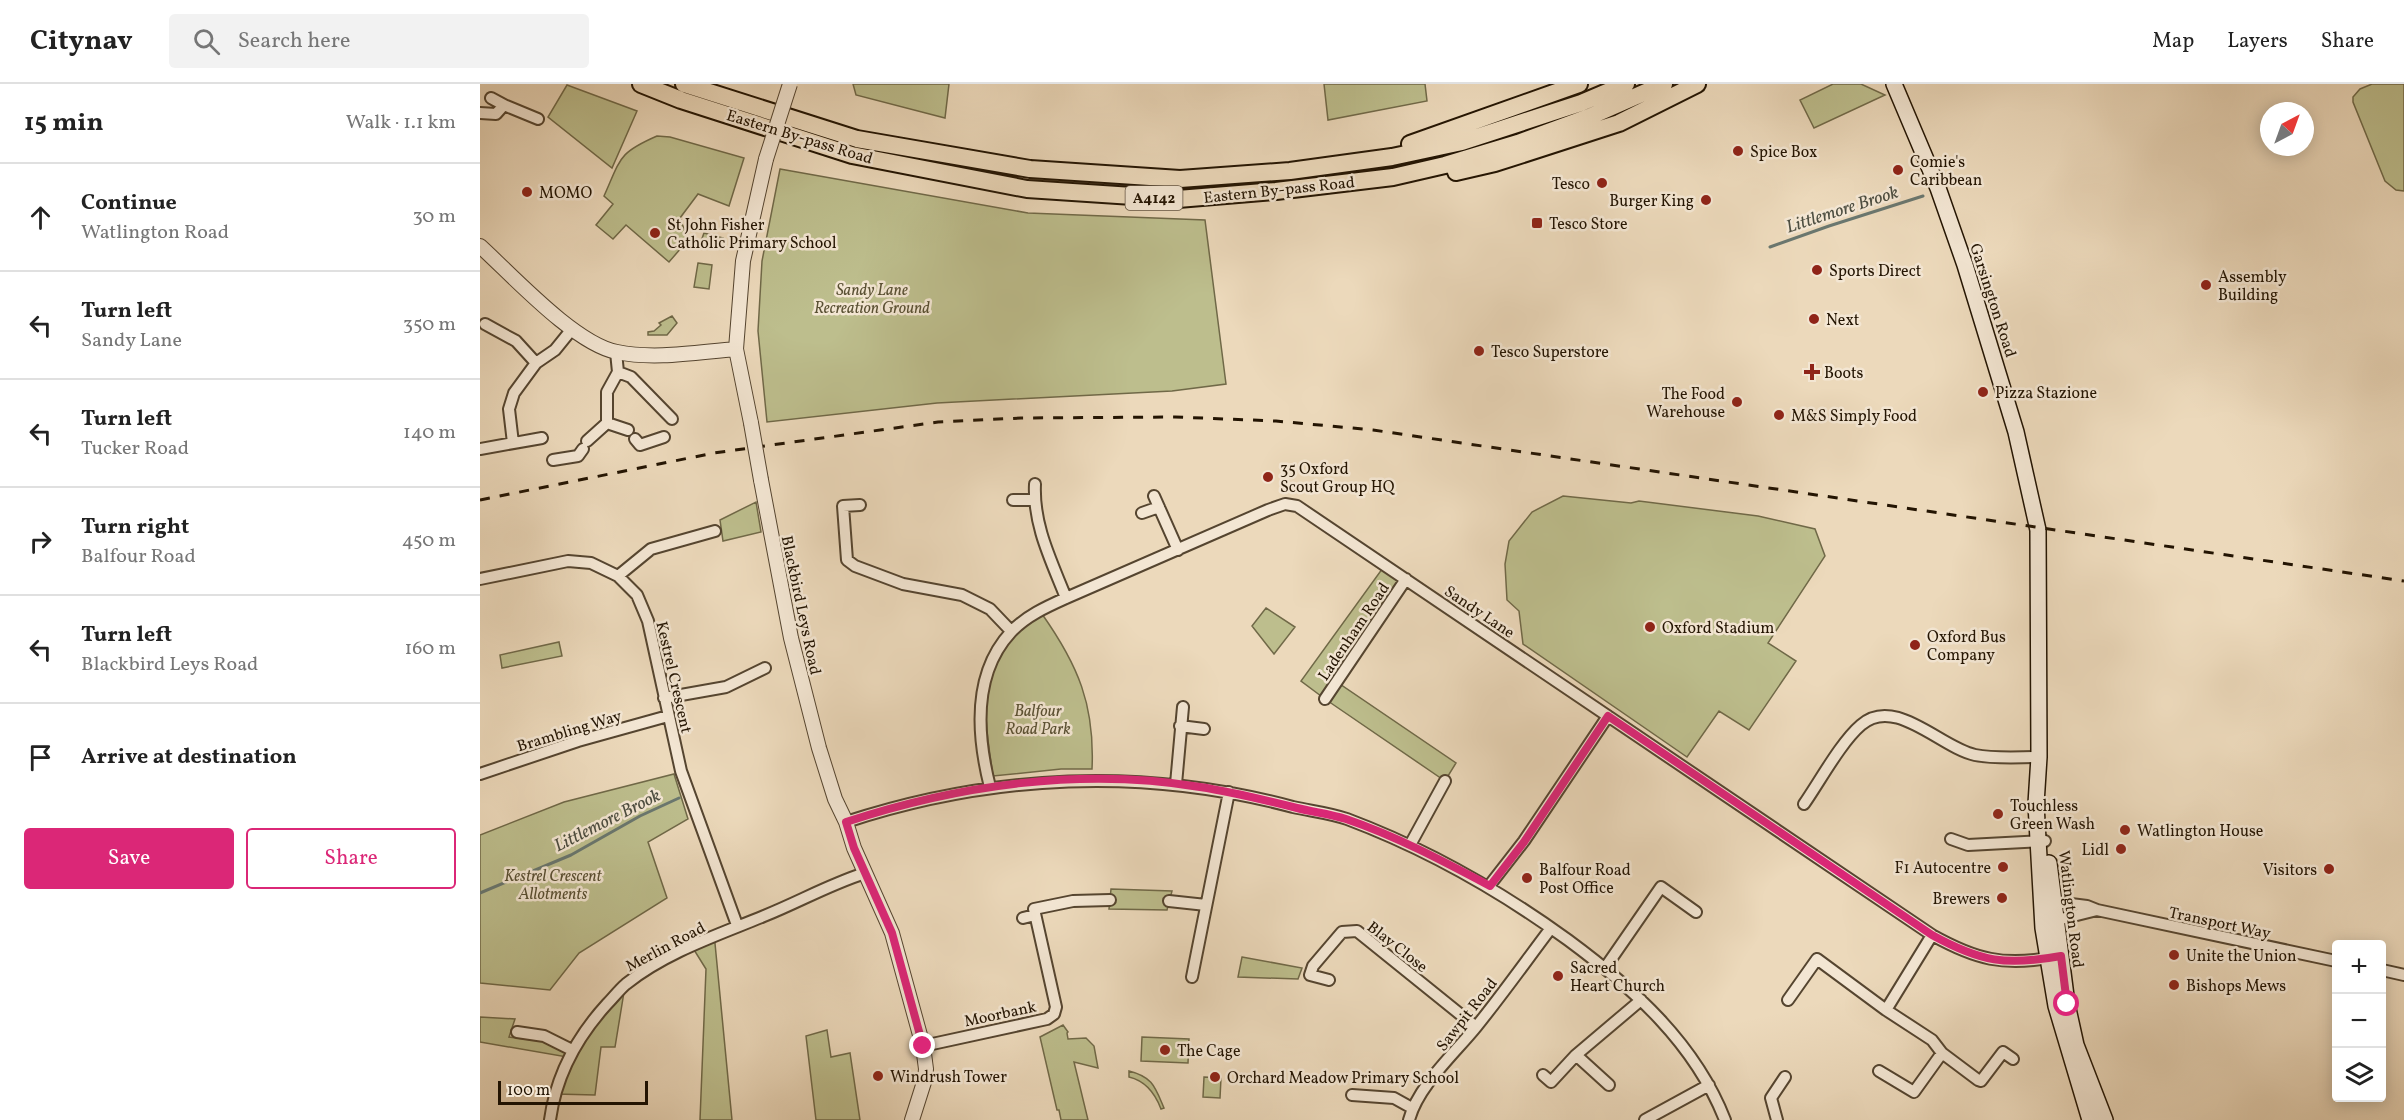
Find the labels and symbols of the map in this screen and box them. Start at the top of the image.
north arrow [2260,102,2314,156]
street label: Eastern By-pass Road [724,105,875,171]
place label: Spice Box [1750,142,1817,164]
marker: Spice Box [1731,144,1745,158]
place label: Comie's Caribbean [1910,152,1982,192]
marker: Comie's Caribbean [1891,163,1905,177]
street label: Eastern By-pass Road [1203,172,1356,210]
place label: Tesco [1552,174,1590,196]
marker: Tesco [1595,176,1609,190]
water label: Littlemore Brook [1783,181,1902,240]
place label: MOMO [539,183,592,205]
marker: MOMO [520,185,534,199]
road number: A4142 [1126,186,1182,210]
place label: Burger King [1609,191,1694,213]
marker: Burger King [1699,193,1713,207]
place label: Tesco Store [1549,214,1628,236]
place label: St John Fisher Catholic Primary School [667,215,837,255]
marker: Tesco Store [1530,216,1544,230]
marker: St John Fisher Catholic Primary School [648,226,662,240]
street label: Garsington Road [1963,241,2021,360]
place label: Sports Direct [1829,261,1922,283]
marker: Sports Direct [1810,263,1824,277]
place label: Assembly Building [2218,267,2287,307]
marker: Assembly Building [2199,278,2213,292]
park label: Sandy Lane Recreation Ground [814,280,930,320]
place label: Next [1826,310,1860,332]
marker: Next [1807,312,1821,326]
place label: Tesco Superstore [1491,342,1609,364]
marker: Tesco Superstore [1472,344,1486,358]
place label: Boots [1824,363,1864,385]
marker: Boots [1805,365,1819,379]
place label: Pizza Stazione [1995,383,2097,405]
place label: The Food Warehouse [1646,384,1725,424]
marker: Pizza Stazione [1976,385,1990,399]
marker: The Food Warehouse [1730,395,1744,409]
place label: M&S Simply Food [1791,406,1917,428]
marker: M&S Simply Food [1772,408,1786,422]
place label: 35 Oxford Scout Group HQ [1280,459,1396,499]
marker: 35 Oxford Scout Group HQ [1261,470,1275,484]
street label: Blackbird Leys Road [775,534,826,677]
street label: Ladenham Road [1314,579,1396,686]
street label: Sandy Lane [1439,581,1519,644]
place label: Oxford Stadium [1662,618,1774,640]
street label: Kestrel Crescent [650,619,697,736]
marker: Oxford Stadium [1643,620,1657,634]
place label: Oxford Bus Company [1927,627,2006,667]
marker: Oxford Bus Company [1908,638,1922,652]
park label: Balfour Road Park [1005,701,1071,741]
street label: Brambling Way [514,705,625,758]
water label: Littlemore Brook [550,784,665,859]
place label: Touchless Green Wash [2010,796,2095,836]
marker: Touchless Green Wash [1991,807,2005,821]
place label: Watlington House [2137,821,2263,843]
marker: Watlington House [2118,823,2132,837]
place label: Lidl [2081,840,2109,862]
marker: Lidl [2114,842,2128,856]
street label: Watlington Road [2052,849,2088,969]
place label: F1 Autocentre [1894,858,1991,880]
place label: Balfour Road Post Office [1539,860,1631,900]
marker: F1 Autocentre [1996,860,2010,874]
place label: Visitors [2263,860,2317,882]
marker: Visitors [2322,862,2336,876]
park label: Kestrel Crescent Allotments [504,866,603,906]
marker: Balfour Road Post Office [1520,871,1534,885]
place label: Brewers [1933,889,1990,911]
marker: Brewers [1995,891,2009,905]
street label: Transport Way [2167,902,2273,946]
street label: Blay Close [1362,917,1432,978]
street label: Merlin Road [622,918,710,978]
place label: Unite the Union [2186,946,2297,968]
marker: Unite the Union [2167,948,2181,962]
place label: Sacred Heart Church [1570,958,1665,998]
marker: Sacred Heart Church [1551,969,1565,983]
street label: Sawpit Road [1432,974,1503,1057]
place label: Bishops Mews [2186,976,2286,998]
marker: Bishops Mews [2167,978,2181,992]
route start [2053,990,2079,1016]
street label: Moorbank [962,997,1039,1033]
route end [909,1032,935,1058]
place label: The Cage [1177,1041,1241,1063]
marker: The Cage [1158,1043,1172,1057]
place label: Windrush Tower [890,1067,1007,1089]
place label: Orchard Meadow Primary School [1227,1068,1459,1090]
marker: Windrush Tower [871,1069,885,1083]
marker: Orchard Meadow Primary School [1208,1070,1222,1084]
scale bar [498,1078,648,1106]

